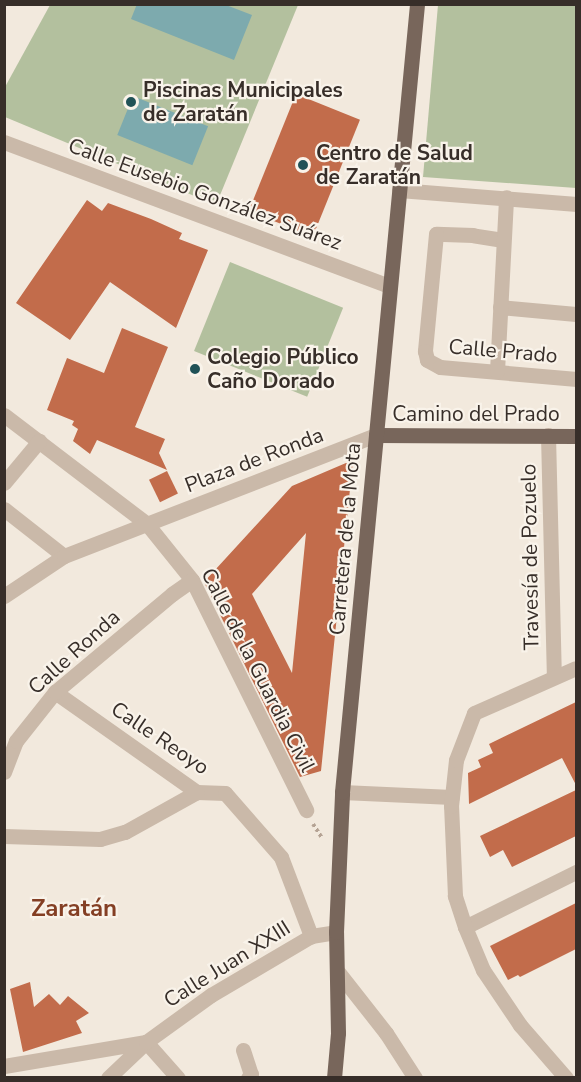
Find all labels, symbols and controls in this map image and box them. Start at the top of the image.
place label: Piscinas Municipales de Zaratán [143,77,343,127]
marker: Piscinas Municipales de Zaratán [124,95,138,109]
street label: Calle Eusebio González Suárez [65,133,345,255]
place label: Centro de Salud de Zaratán [316,140,473,190]
marker: Centro de Salud de Zaratán [294,156,312,174]
street label: Calle Prado [447,334,559,368]
place label: Colegio Público Caño Dorado [207,344,359,394]
marker: Colegio Público Caño Dorado [188,362,202,376]
street label: Camino del Prado [392,401,560,427]
street label: Plaza de Ronda [181,422,327,498]
street label: Carretera de la Mota [324,442,366,636]
street label: Travesía de Pozuelo [516,464,544,650]
street label: Calle de la Guardia Civil [196,564,320,776]
street label: Calle Ronda [23,604,125,700]
street label: Calle Reoyo [106,696,214,780]
district label: Zaratán [31,895,117,923]
street label: Calle Juan XXIII [159,915,295,1013]

